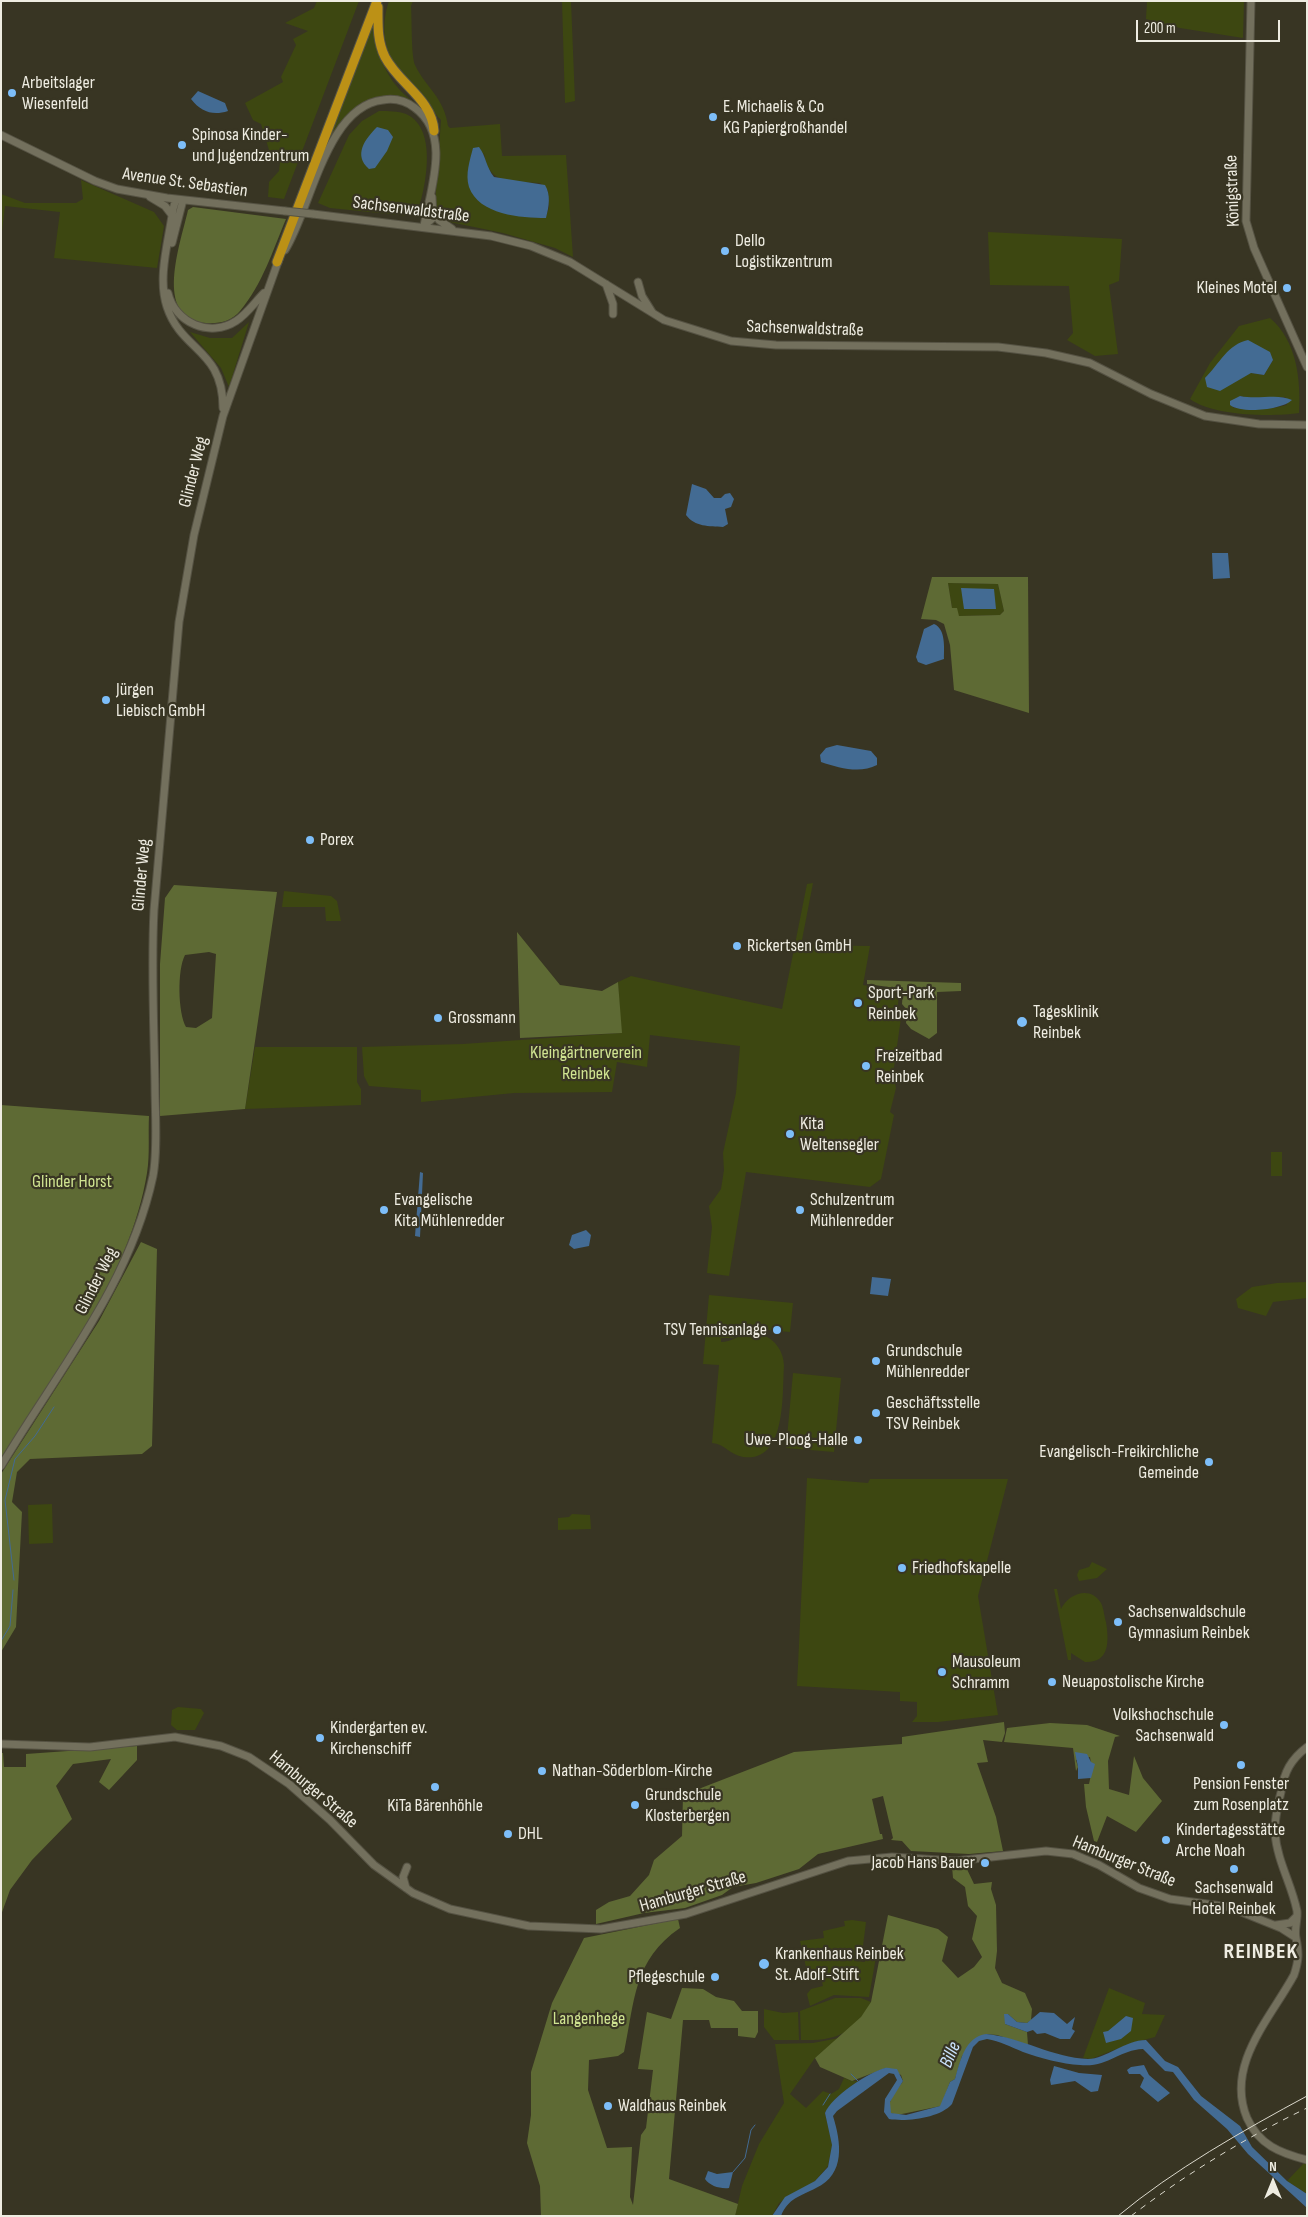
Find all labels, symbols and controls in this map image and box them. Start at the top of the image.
scale bar [1138,10,1282,42]
text: 200 m [1144,19,1176,38]
place label: Arbeitslager Wiesenfeld [22,72,95,115]
marker: Arbeitslager Wiesenfeld [6,87,18,99]
place label: E. Michaelis & Co KG Papiergroßhandel [723,96,847,138]
marker: E. Michaelis & Co KG Papiergroßhandel [707,111,719,123]
place label: Spinosa Kinder- und Jugendzentrum [192,124,309,166]
marker: Spinosa Kinder- und Jugendzentrum [176,139,188,151]
street label: Königstraße [1221,155,1245,227]
street label: Avenue St. Sebastien [121,164,249,202]
street label: Sachsenwaldstraße [352,192,470,228]
place label: Dello Logistikzentrum [735,230,833,272]
marker: Dello Logistikzentrum [719,245,731,257]
place label: Kleines Motel [1197,277,1277,299]
marker: Kleines Motel [1281,282,1293,294]
street label: Sachsenwaldstraße [746,316,864,342]
street label: Glinder Weg [175,434,213,510]
place label: Jürgen Liebisch GmbH [116,679,205,722]
marker: Jürgen Liebisch GmbH [100,694,112,706]
place label: Porex [320,829,354,851]
marker: Porex [304,834,316,846]
street label: Glinder Weg [128,838,156,912]
place label: Rickertsen GmbH [747,935,852,957]
marker: Rickertsen GmbH [731,940,743,952]
place label: Sport-Park Reinbek [868,982,934,1024]
marker: Sport-Park Reinbek [852,997,864,1009]
place label: Tagesklinik Reinbek [1033,1001,1099,1044]
place label: Grossmann [448,1007,516,1029]
marker: Grossmann [432,1012,444,1024]
marker: Tagesklinik Reinbek [1015,1015,1029,1029]
park label: Kleingärtnerverein Reinbek [530,1042,642,1084]
place label: Freizeitbad Reinbek [876,1045,942,1088]
marker: Freizeitbad Reinbek [860,1060,872,1072]
place label: Kita Weltensegler [800,1113,879,1156]
marker: Kita Weltensegler [784,1128,796,1140]
park label: Glinder Horst [32,1171,112,1193]
place label: Evangelische Kita Mühlenredder [394,1189,504,1232]
place label: Schulzentrum Mühlenredder [810,1189,894,1232]
marker: Evangelische Kita Mühlenredder [378,1204,390,1216]
marker: Schulzentrum Mühlenredder [794,1204,806,1216]
street label: Glinder Weg [71,1244,123,1318]
place label: TSV Tennisanlage [663,1319,767,1341]
marker: TSV Tennisanlage [771,1324,783,1336]
place label: Grundschule Mühlenredder [886,1340,970,1382]
marker: Grundschule Mühlenredder [870,1355,882,1367]
place label: Geschäftsstelle TSV Reinbek [886,1392,980,1435]
marker: Geschäftsstelle TSV Reinbek [870,1407,882,1419]
place label: Uwe-Ploog-Halle [745,1429,848,1451]
marker: Uwe-Ploog-Halle [852,1434,864,1446]
place label: Evangelisch-Freikirchliche Gemeinde [1039,1441,1199,1484]
marker: Evangelisch-Freikirchliche Gemeinde [1203,1456,1215,1468]
place label: Friedhofskapelle [912,1557,1011,1579]
marker: Friedhofskapelle [896,1562,908,1574]
place label: Sachsenwaldschule Gymnasium Reinbek [1128,1601,1250,1644]
marker: Sachsenwaldschule Gymnasium Reinbek [1112,1616,1124,1628]
place label: Mausoleum Schramm [952,1651,1021,1694]
marker: Mausoleum Schramm [936,1666,948,1678]
place label: Neuapostolische Kirche [1062,1671,1204,1693]
marker: Neuapostolische Kirche [1046,1676,1058,1688]
place label: Volkshochschule Sachsenwald [1113,1704,1214,1746]
place label: Kindergarten ev. Kirchenschiff [330,1717,427,1760]
marker: Volkshochschule Sachsenwald [1218,1719,1230,1731]
marker: Kindergarten ev. Kirchenschiff [314,1732,326,1744]
street label: Hamburger Straße [264,1747,362,1833]
marker: Pension Fenster zum Rosenplatz [1235,1759,1247,1771]
place label: Nathan-Söderblom-Kirche [552,1760,713,1782]
marker: Nathan-Söderblom-Kirche [536,1765,548,1777]
place label: Pension Fenster zum Rosenplatz [1193,1773,1289,1816]
marker: KiTa Bärenhöhle [429,1781,441,1793]
place label: Grundschule Klosterbergen [645,1784,730,1826]
place label: KiTa Bärenhöhle [387,1795,483,1817]
marker: Grundschule Klosterbergen [629,1799,641,1811]
place label: Kindertagesstätte Arche Noah [1176,1819,1285,1862]
place label: DHL [518,1823,543,1845]
marker: DHL [502,1828,514,1840]
street label: Hamburger Straße [1069,1831,1179,1893]
marker: Kindertagesstätte Arche Noah [1160,1834,1172,1846]
place label: Jacob Hans Bauer [871,1852,975,1874]
marker: Jacob Hans Bauer [979,1857,991,1869]
marker: Sachsenwald Hotel Reinbek [1228,1863,1240,1875]
street label: Hamburger Straße [637,1867,749,1917]
place label: Sachsenwald Hotel Reinbek [1192,1877,1276,1920]
district label: REINBEK [1223,1939,1299,1965]
place label: Krankenhaus Reinbek St. Adolf-Stift [775,1943,904,1986]
marker: Krankenhaus Reinbek St. Adolf-Stift [757,1957,771,1971]
place label: Pflegeschule [628,1966,705,1988]
marker: Pflegeschule [709,1971,721,1983]
park label: Langenhege [553,2008,625,2030]
water label: Bille [935,2039,967,2071]
place label: Waldhaus Reinbek [618,2095,726,2117]
marker: Waldhaus Reinbek [602,2100,614,2112]
north arrow [1248,2157,1298,2207]
text: N [1269,2158,1277,2175]

